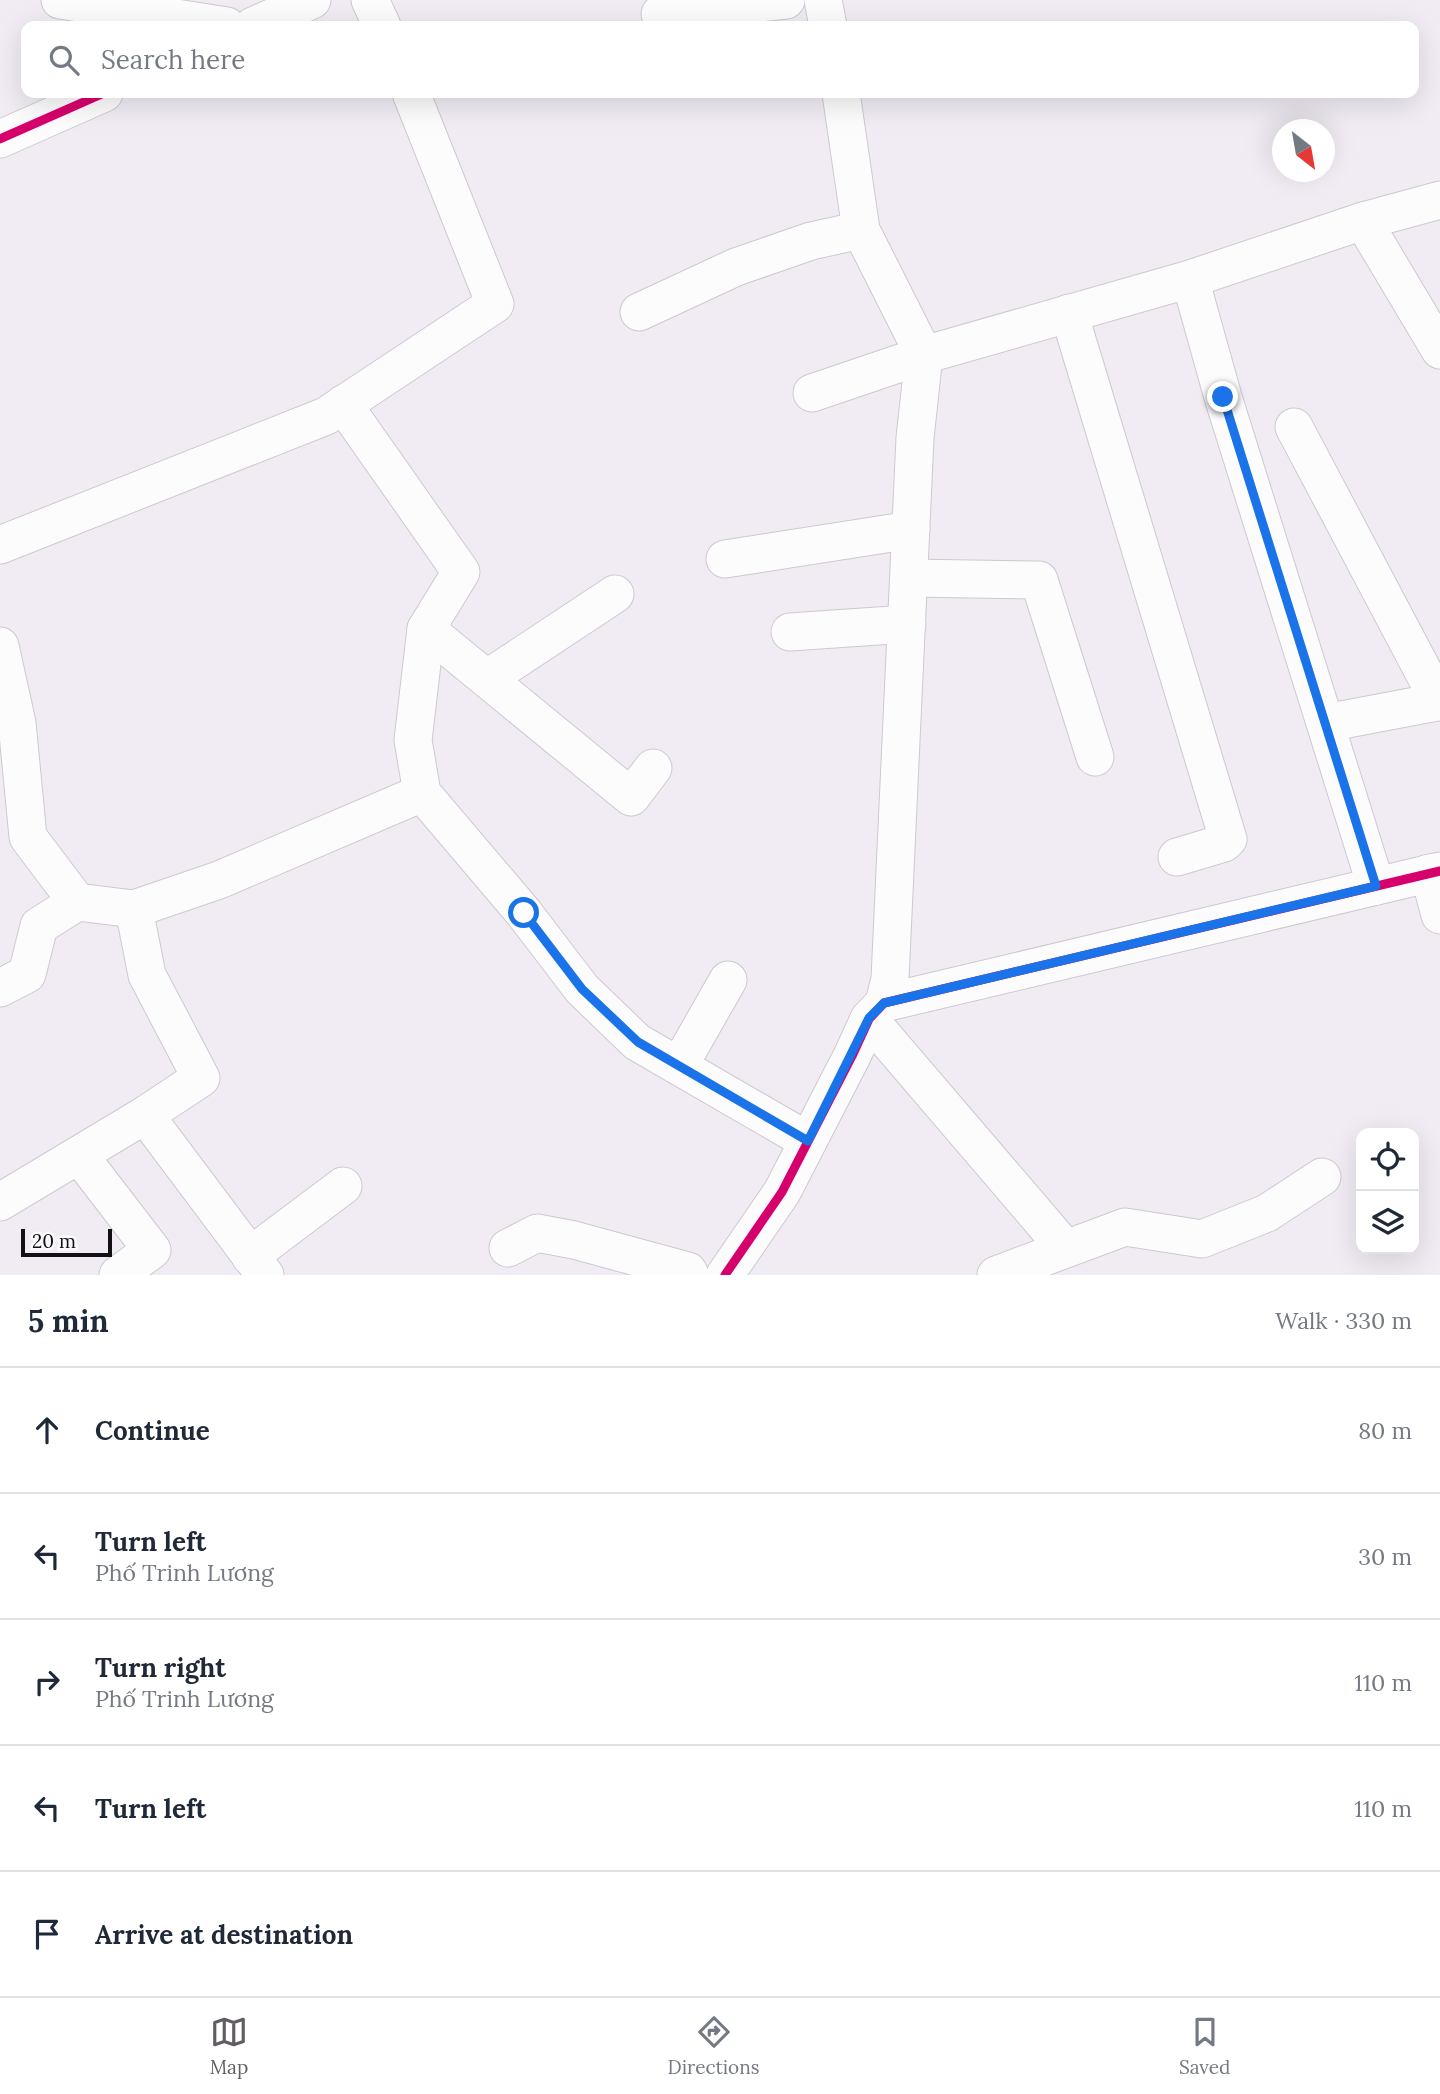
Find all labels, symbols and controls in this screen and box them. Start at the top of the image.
search box [21,21,1419,98]
icon: search [45,41,83,79]
text: Search here [101,43,245,76]
north arrow [1272,119,1335,182]
route end [1207,381,1238,412]
route start [508,897,539,928]
map controls [1356,1128,1419,1254]
button: locate [1356,1128,1419,1191]
button: layers [1356,1191,1419,1254]
scale bar [21,1226,112,1258]
text: 20 m [32,1229,76,1253]
text: 5 min [28,1302,109,1340]
text: Walk · 330 m [1275,1306,1412,1335]
icon: ahead [28,1411,66,1449]
text: Continue [95,1414,210,1447]
text: 80 m [1358,1416,1412,1445]
text: Turn left [95,1525,206,1558]
icon: left [28,1537,66,1575]
text: 30 m [1358,1542,1412,1571]
text: Phố Trinh Lương [95,1558,274,1587]
text: Turn right [95,1651,226,1684]
icon: right [28,1663,66,1701]
text: 110 m [1354,1668,1412,1697]
text: Phố Trinh Lương [95,1684,274,1713]
icon: left [28,1789,66,1827]
text: Turn left [95,1792,206,1825]
text: 110 m [1354,1794,1412,1823]
icon: arrive [28,1915,66,1953]
text: Arrive at destination [95,1918,353,1951]
tab: Map [210,2013,248,2079]
tab: Directions [668,2013,760,2079]
tab: Saved [1179,2013,1230,2079]

